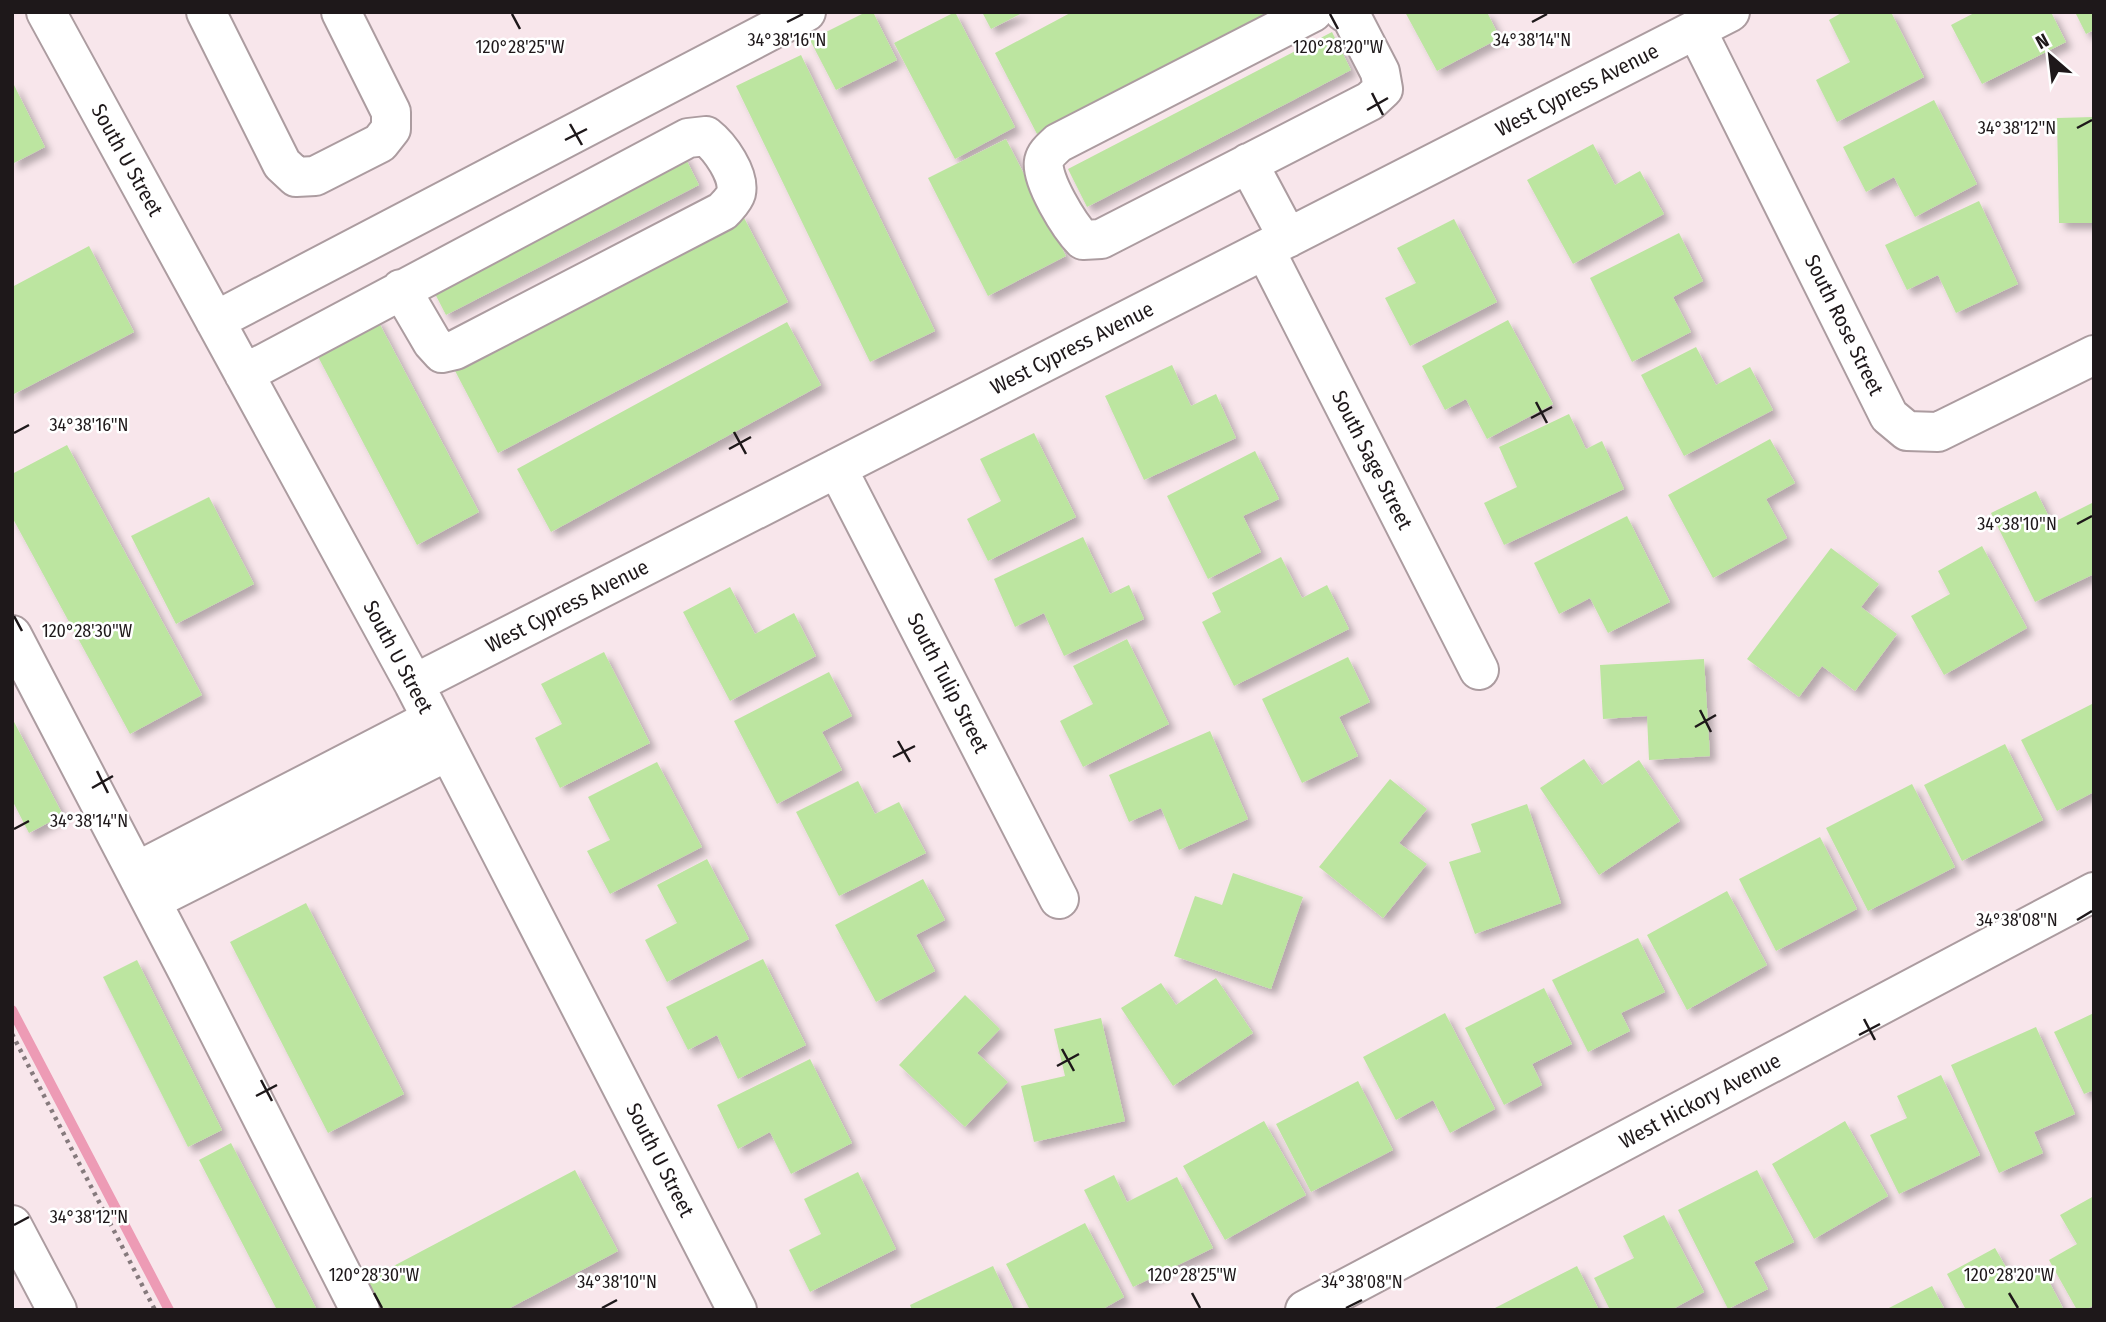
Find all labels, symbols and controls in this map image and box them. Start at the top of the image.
north arrow [2015,21,2085,91]
text: 34°38'16"N [748,29,826,51]
text: 34°38'14"N [1493,29,1571,51]
text: N [2032,29,2053,54]
text: 120°28'25"W [475,36,565,58]
text: 120°28'20"W [1293,36,1384,58]
street label: West Cypress Avenue [1491,38,1663,142]
street label: South U Street [86,99,169,221]
text: 34°38'12"N [1978,117,2056,139]
street label: South Rose Street [1799,250,1889,400]
street label: West Cypress Avenue [986,296,1158,400]
street label: South Sage Street [1326,386,1418,534]
text: 34°38'16"N [50,414,128,436]
text: 34°38'10"N [1977,513,2057,535]
street label: West Cypress Avenue [481,554,653,658]
street label: South U Street [357,596,439,718]
street label: South Tulip Street [902,609,995,758]
text: 120°28'30"W [42,620,133,642]
text: 34°38'14"N [50,810,128,832]
text: 34°38'08"N [1976,909,2058,931]
street label: West Hickory Avenue [1615,1047,1785,1155]
street label: South U Street [620,1099,700,1221]
text: 34°38'12"N [50,1206,128,1228]
text: 120°28'30"W [329,1264,420,1286]
text: 120°28'25"W [1147,1264,1237,1286]
text: 120°28'20"W [1964,1264,2055,1286]
text: 34°38'10"N [577,1271,657,1293]
text: 34°38'08"N [1321,1271,1403,1293]

